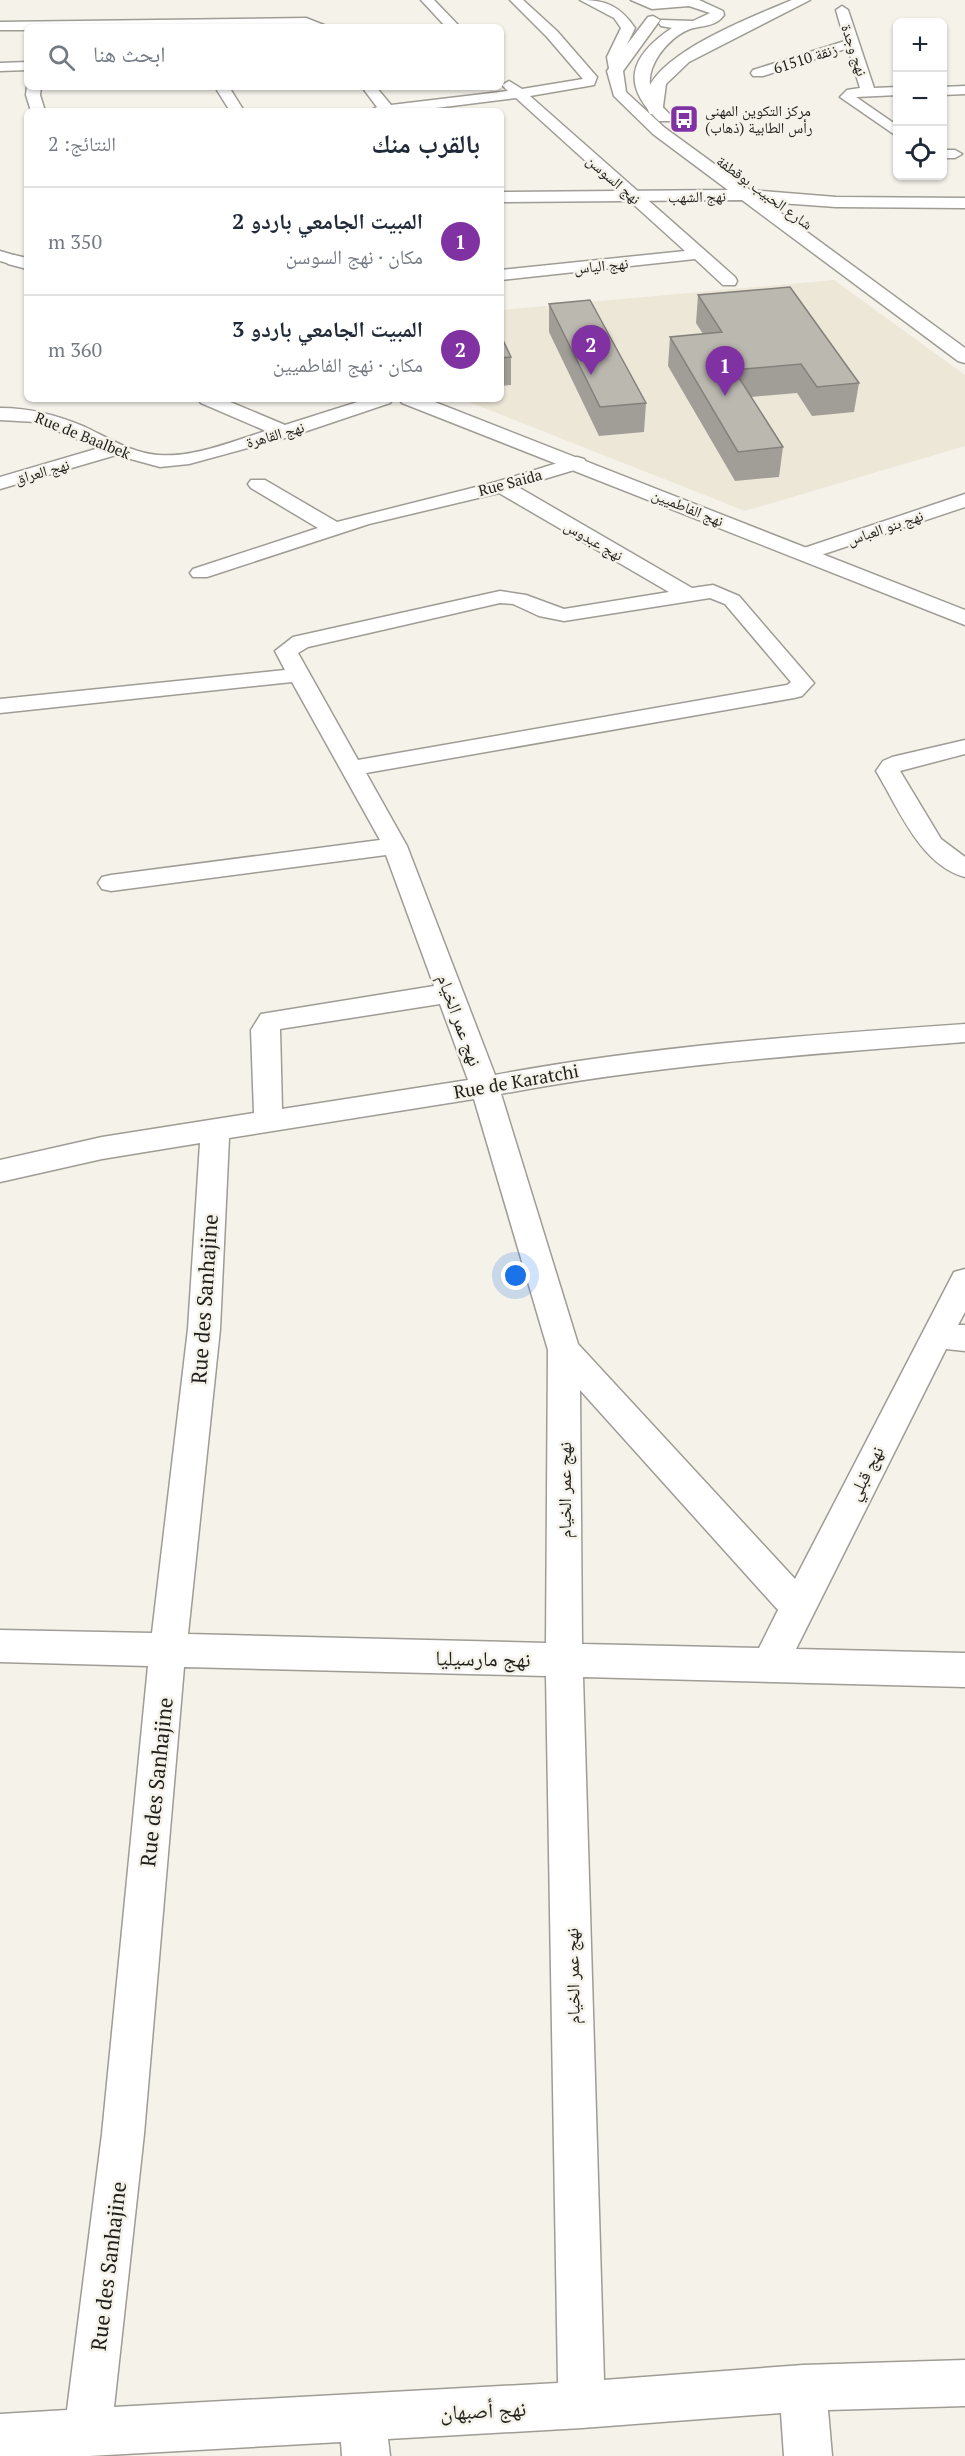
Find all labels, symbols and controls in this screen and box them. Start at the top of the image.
map controls [893,18,947,180]
button: + [893,18,947,72]
street label: نهج وجدة [836,22,873,79]
search box [24,24,504,90]
street label: زنقة 61510 [770,38,840,78]
text: ابحث هنا [93,39,165,68]
icon: search [45,41,78,74]
button: − [893,72,947,126]
place label: مركز التكوين المهني رأس الطابية (ذهاب) [705,100,813,138]
bus stop icon: مركز التكوين المهني رأس الطابية (ذهاب) [668,103,700,135]
text: بالقرب منك [372,126,480,160]
button: locate [893,126,947,180]
text: النتائج: 2 [48,130,116,157]
street label: نهج السوسن [582,150,645,209]
street label: شارع الحبيب بوقطفة [712,150,817,234]
street label: نهج الشهب [668,185,726,208]
text: المبيت الجامعي باردو 2 [232,206,423,235]
text: 350 m [48,228,102,255]
text: 1 [455,228,466,255]
text: مكان · نهج السوسن [286,243,423,270]
street label: نهج الياس [573,252,629,279]
text: المبيت الجامعي باردو 3 [232,314,423,343]
pin: 2 [572,326,610,375]
text: 360 m [48,336,102,363]
text: 2 [455,336,466,363]
pin: 1 [706,346,744,396]
text: مكان · نهج الفاطميين [273,351,423,378]
street label: Rue de Baalbek [32,407,134,463]
street label: نهج القاهرة [244,416,307,453]
street label: نهج العراق [12,454,72,489]
street label: Rue Saida [476,464,545,500]
street label: نهج الفاطميين [649,484,727,531]
street label: نهج بنو العباس [844,505,926,550]
street label: نهج عبدوس [560,515,627,566]
street label: نهج عمر الخيام [431,971,488,1070]
street label: Rue de Karatchi [452,1058,580,1104]
street label: Rue des Sanhajine [184,1213,224,1385]
your location [501,1261,530,1290]
street label: نهج عمر الخيام [552,1442,577,1538]
street label: نهج قبلي [841,1442,892,1506]
street label: نهج مارسيليا [435,1643,531,1673]
street label: Rue des Sanhajine [133,1696,179,1868]
street label: نهج عمر الخيام [559,1928,586,2024]
street label: Rue des Sanhajine [84,2180,132,2352]
street label: نهج أصبهان [439,2394,527,2426]

